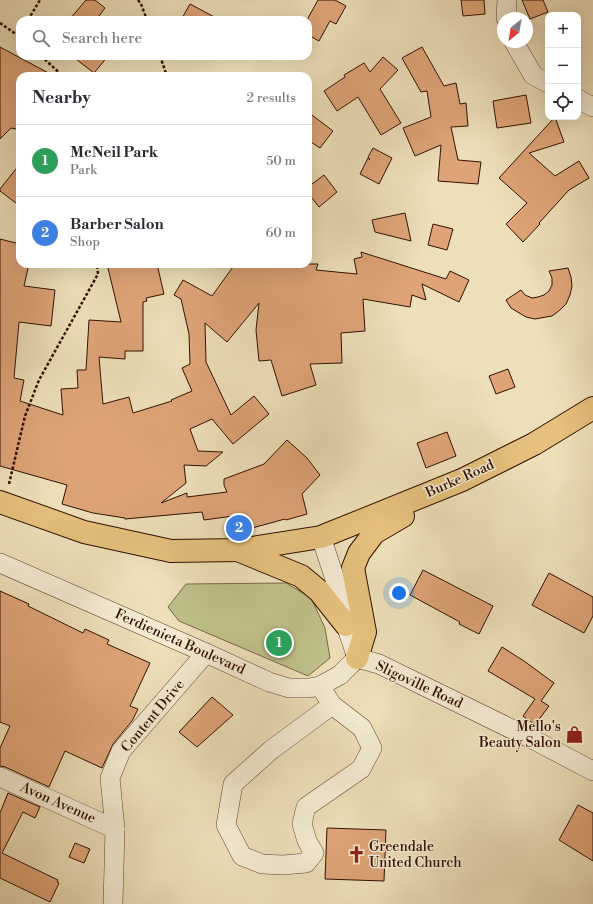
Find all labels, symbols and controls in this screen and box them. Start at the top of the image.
north arrow [497,12,533,48]
map controls [545,12,581,120]
button: + [545,12,581,48]
search box [16,16,312,60]
icon: search [30,27,52,49]
text: Search here [62,29,142,48]
button: − [545,48,581,84]
button: locate [545,84,581,120]
text: Nearby [32,87,91,109]
text: 2 results [247,90,296,106]
text: McNeil Park [70,143,158,162]
text: 1 [42,153,48,169]
text: 50 m [266,153,296,169]
text: Park [70,162,97,178]
text: Barber Salon [70,215,164,234]
text: 2 [41,225,49,241]
text: 60 m [265,225,296,241]
text: Shop [70,234,100,250]
street label: Burke Road [422,456,497,503]
pin: 2 [226,513,252,543]
your location [389,583,409,603]
street label: Ferdienieta Boulevard [112,605,248,679]
pin: 1 [266,628,292,658]
street label: Sligoville Road [373,657,465,713]
street label: Content Drive [117,676,189,756]
place label: Mello's Beauty Salon [478,718,562,752]
shop icon: Mello's Beauty Salon [564,725,584,745]
street label: Avon Avenue [17,778,99,828]
place label: Greendale United Church [369,838,462,872]
church icon: Greendale United Church [346,845,366,865]

